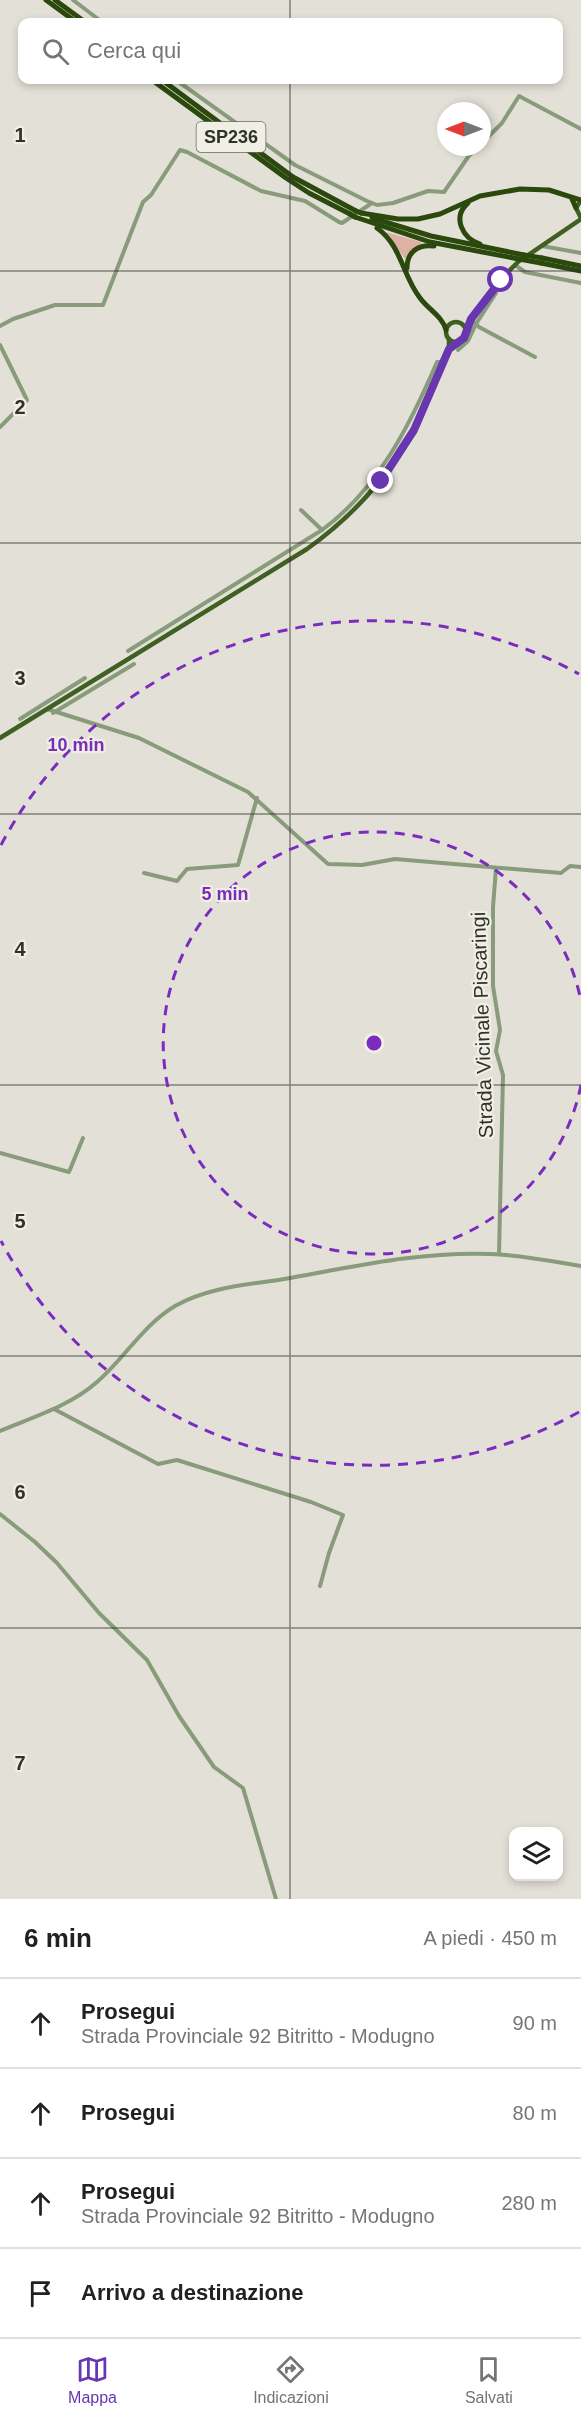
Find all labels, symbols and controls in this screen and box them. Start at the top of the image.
search box [18,18,563,84]
icon: search [39,35,72,68]
text: Cerca qui [87,38,181,63]
north arrow [437,102,491,156]
road number: SP236 [196,122,266,152]
text: 1 [14,124,26,146]
route start [487,266,513,292]
text: 2 [14,396,26,418]
route end [367,467,393,493]
text: 3 [14,667,26,689]
text: 10 min [47,735,105,755]
text: 5 min [201,884,249,904]
street label: Strada Vicinale Piscaringi [467,911,497,1139]
text: 4 [14,938,26,960]
centre of rings [364,1033,384,1053]
text: 5 [14,1210,26,1232]
text: 6 [14,1481,26,1503]
text: 7 [14,1752,26,1774]
map controls [509,1827,563,1881]
button: layers [509,1827,563,1881]
text: 6 min [24,1923,92,1953]
text: A piedi · 450 m [424,1927,557,1949]
text: Prosegui [81,1999,175,2024]
icon: ahead [24,2007,57,2040]
text: 90 m [513,2012,557,2034]
text: Strada Provinciale 92 Bitritto - Modugno [81,2025,435,2047]
icon: ahead [24,2097,57,2130]
text: Prosegui [81,2100,175,2125]
text: 80 m [513,2102,557,2124]
text: Prosegui [81,2179,175,2204]
icon: ahead [24,2187,57,2220]
text: 280 m [501,2192,557,2214]
text: Strada Provinciale 92 Bitritto - Modugno [81,2205,435,2227]
icon: arrive [24,2277,57,2310]
text: Arrivo a destinazione [81,2280,304,2305]
tab: Mappa [68,2353,117,2407]
tab: Indicazioni [253,2353,329,2407]
tab: Salvati [465,2353,513,2407]

